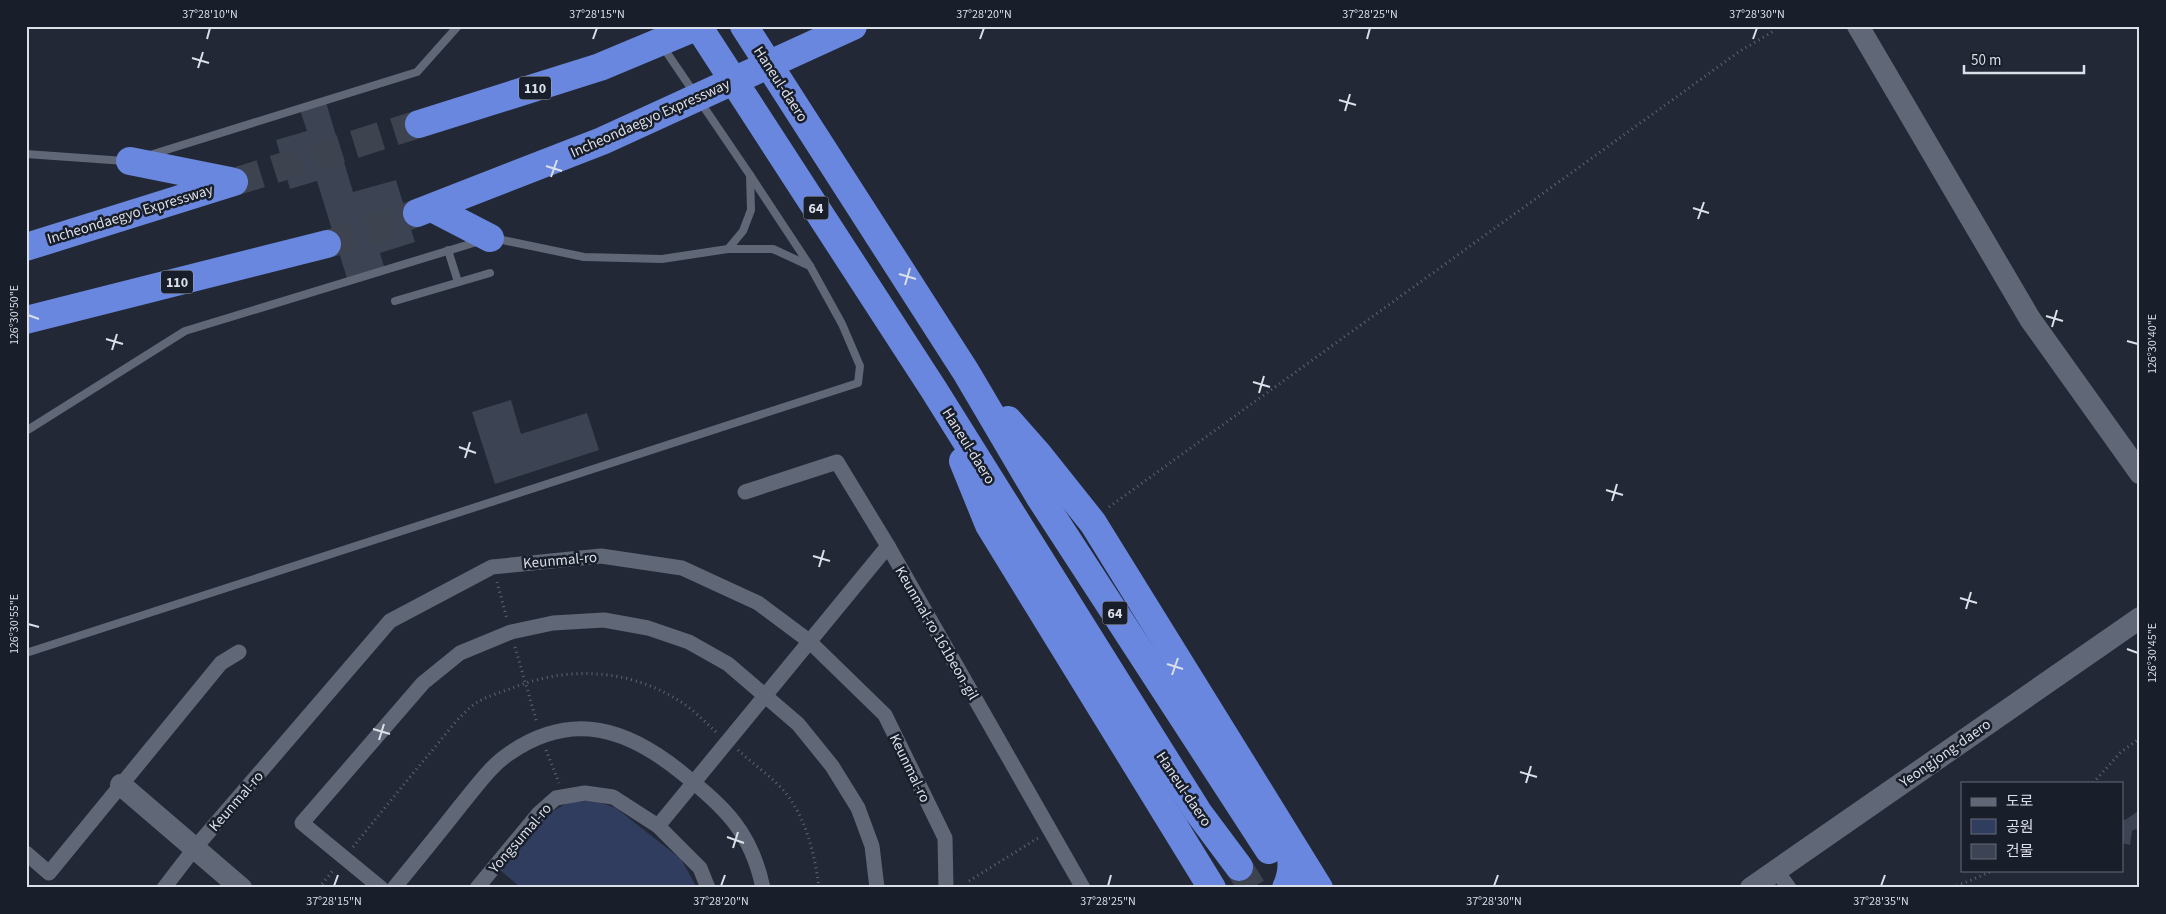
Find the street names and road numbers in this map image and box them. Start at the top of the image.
street label: Haneul-daero [748,42,813,126]
street label: Incheondaegyo Expressway [567,74,733,163]
road number: 110 [519,76,551,100]
street label: Incheondaegyo Expressway [44,179,216,250]
road number: 64 [804,197,828,220]
road number: 110 [161,270,193,294]
street label: Haneul-daero [937,404,1000,488]
street label: Keunmal-ro [522,547,598,574]
street label: Keunmal-ro 161beon-gil [890,563,984,704]
road number: 64 [1102,602,1128,624]
street label: Yeongjong-daero [1895,714,1995,793]
street label: Keunmal-ro [884,730,935,806]
street label: Haneul-daero [1151,748,1216,831]
street label: Keunmal-ro [204,766,269,836]
street label: Yongsumal-ro [483,799,557,879]

